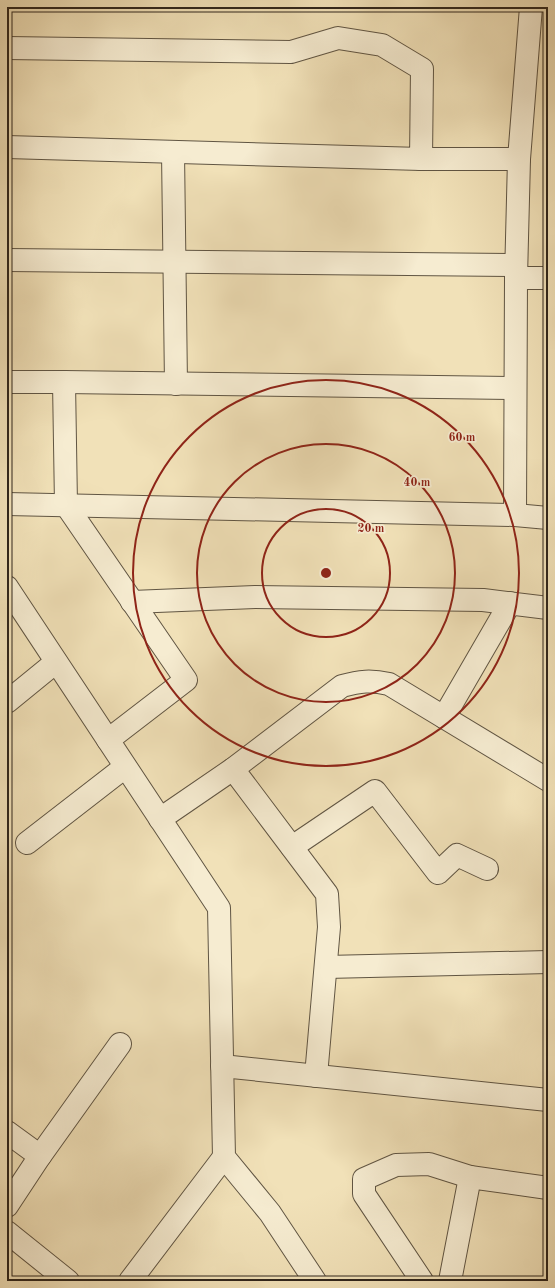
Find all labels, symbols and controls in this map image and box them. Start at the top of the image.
text: 60 m [449,432,476,444]
text: 40 m [404,477,431,489]
text: 20 m [358,523,385,535]
centre of rings [319,566,333,580]

